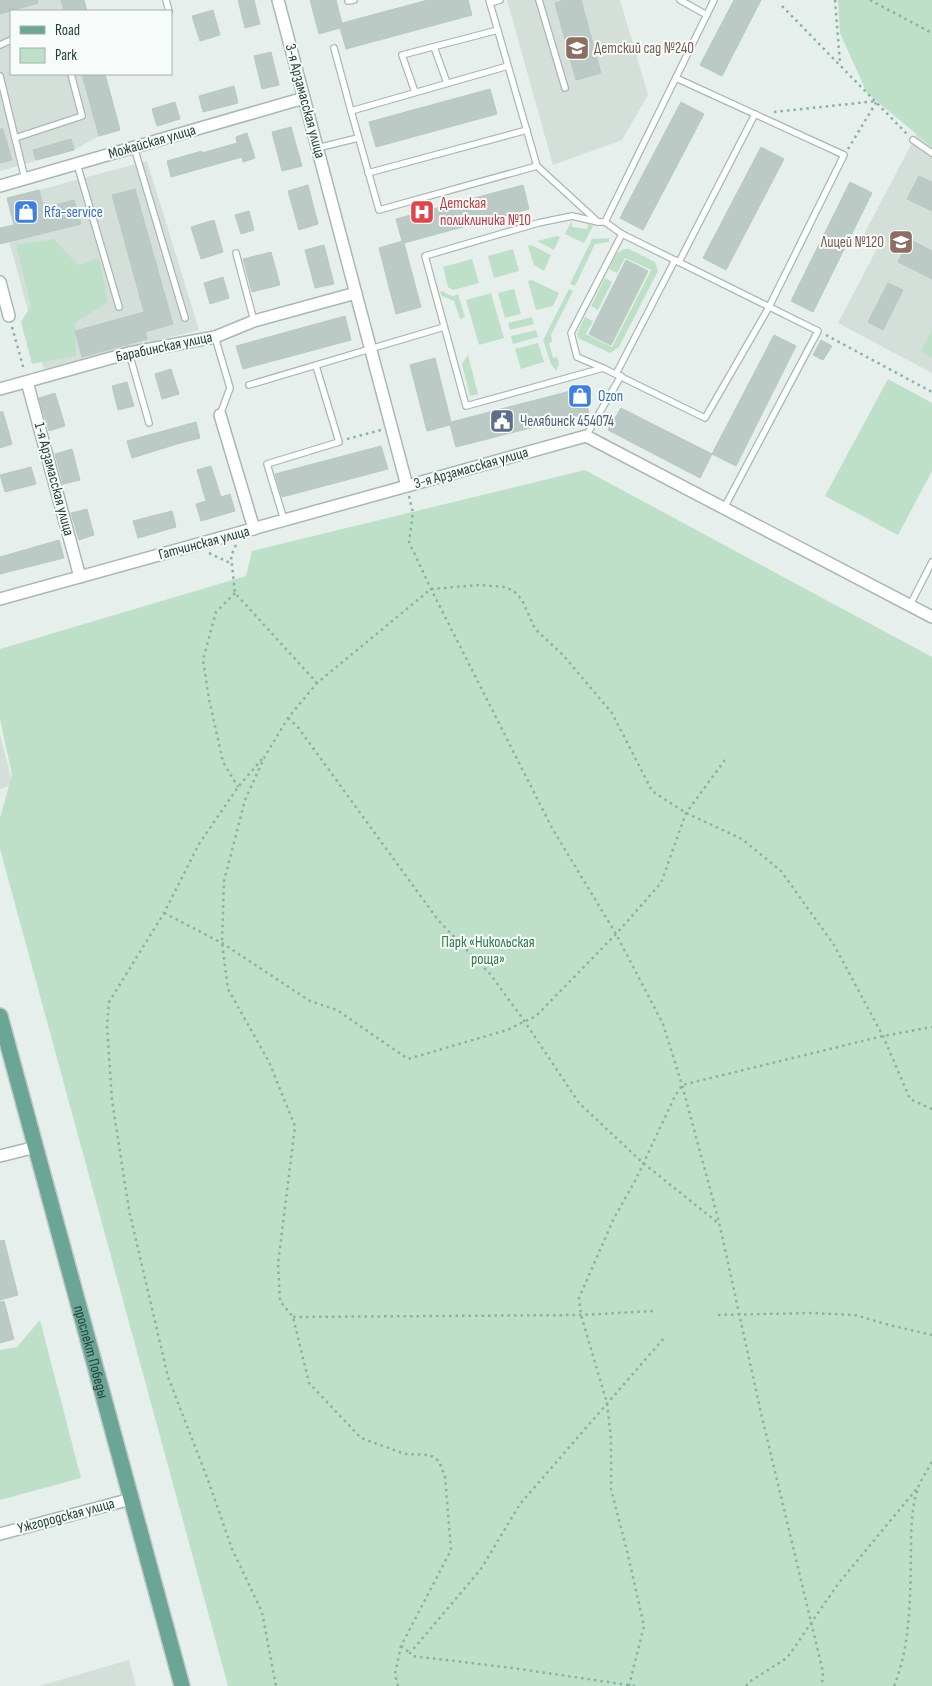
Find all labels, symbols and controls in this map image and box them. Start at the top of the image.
legend [10,10,172,75]
text: Road [55,21,80,40]
school or university icon: Детский сад №240 [564,35,590,61]
place label: Детский сад №240 [594,39,694,58]
street label: 3-я Арзамасская улица [281,42,330,161]
text: Park [55,46,77,65]
street label: Можайская улица [106,120,198,164]
place label: Детская поликлиника №10 [440,194,531,230]
shop icon: Rfa-service [13,199,39,225]
hospital icon: Детская поликлиника №10 [409,199,435,225]
place label: Rfa-service [44,203,103,222]
school or university icon: Лицей №120 [888,229,914,255]
place label: Лицей №120 [820,233,884,252]
street label: Барабинская улица [114,327,214,366]
shop icon: Ozon [567,383,593,409]
place label: Ozon [598,387,623,406]
public building icon: Челябинск 454074 [489,408,515,434]
place label: Челябинск 454074 [520,412,614,431]
street label: 1-я Арзамасская улица [30,420,78,538]
street label: 3-я Арзамасская улица [412,443,531,493]
street label: Гатчинская улица [156,522,252,564]
park label: Парк «Никольская роща» [441,933,535,969]
street label: проспект Победы [69,1303,113,1401]
street label: Ужгородская улица [15,1494,117,1538]

